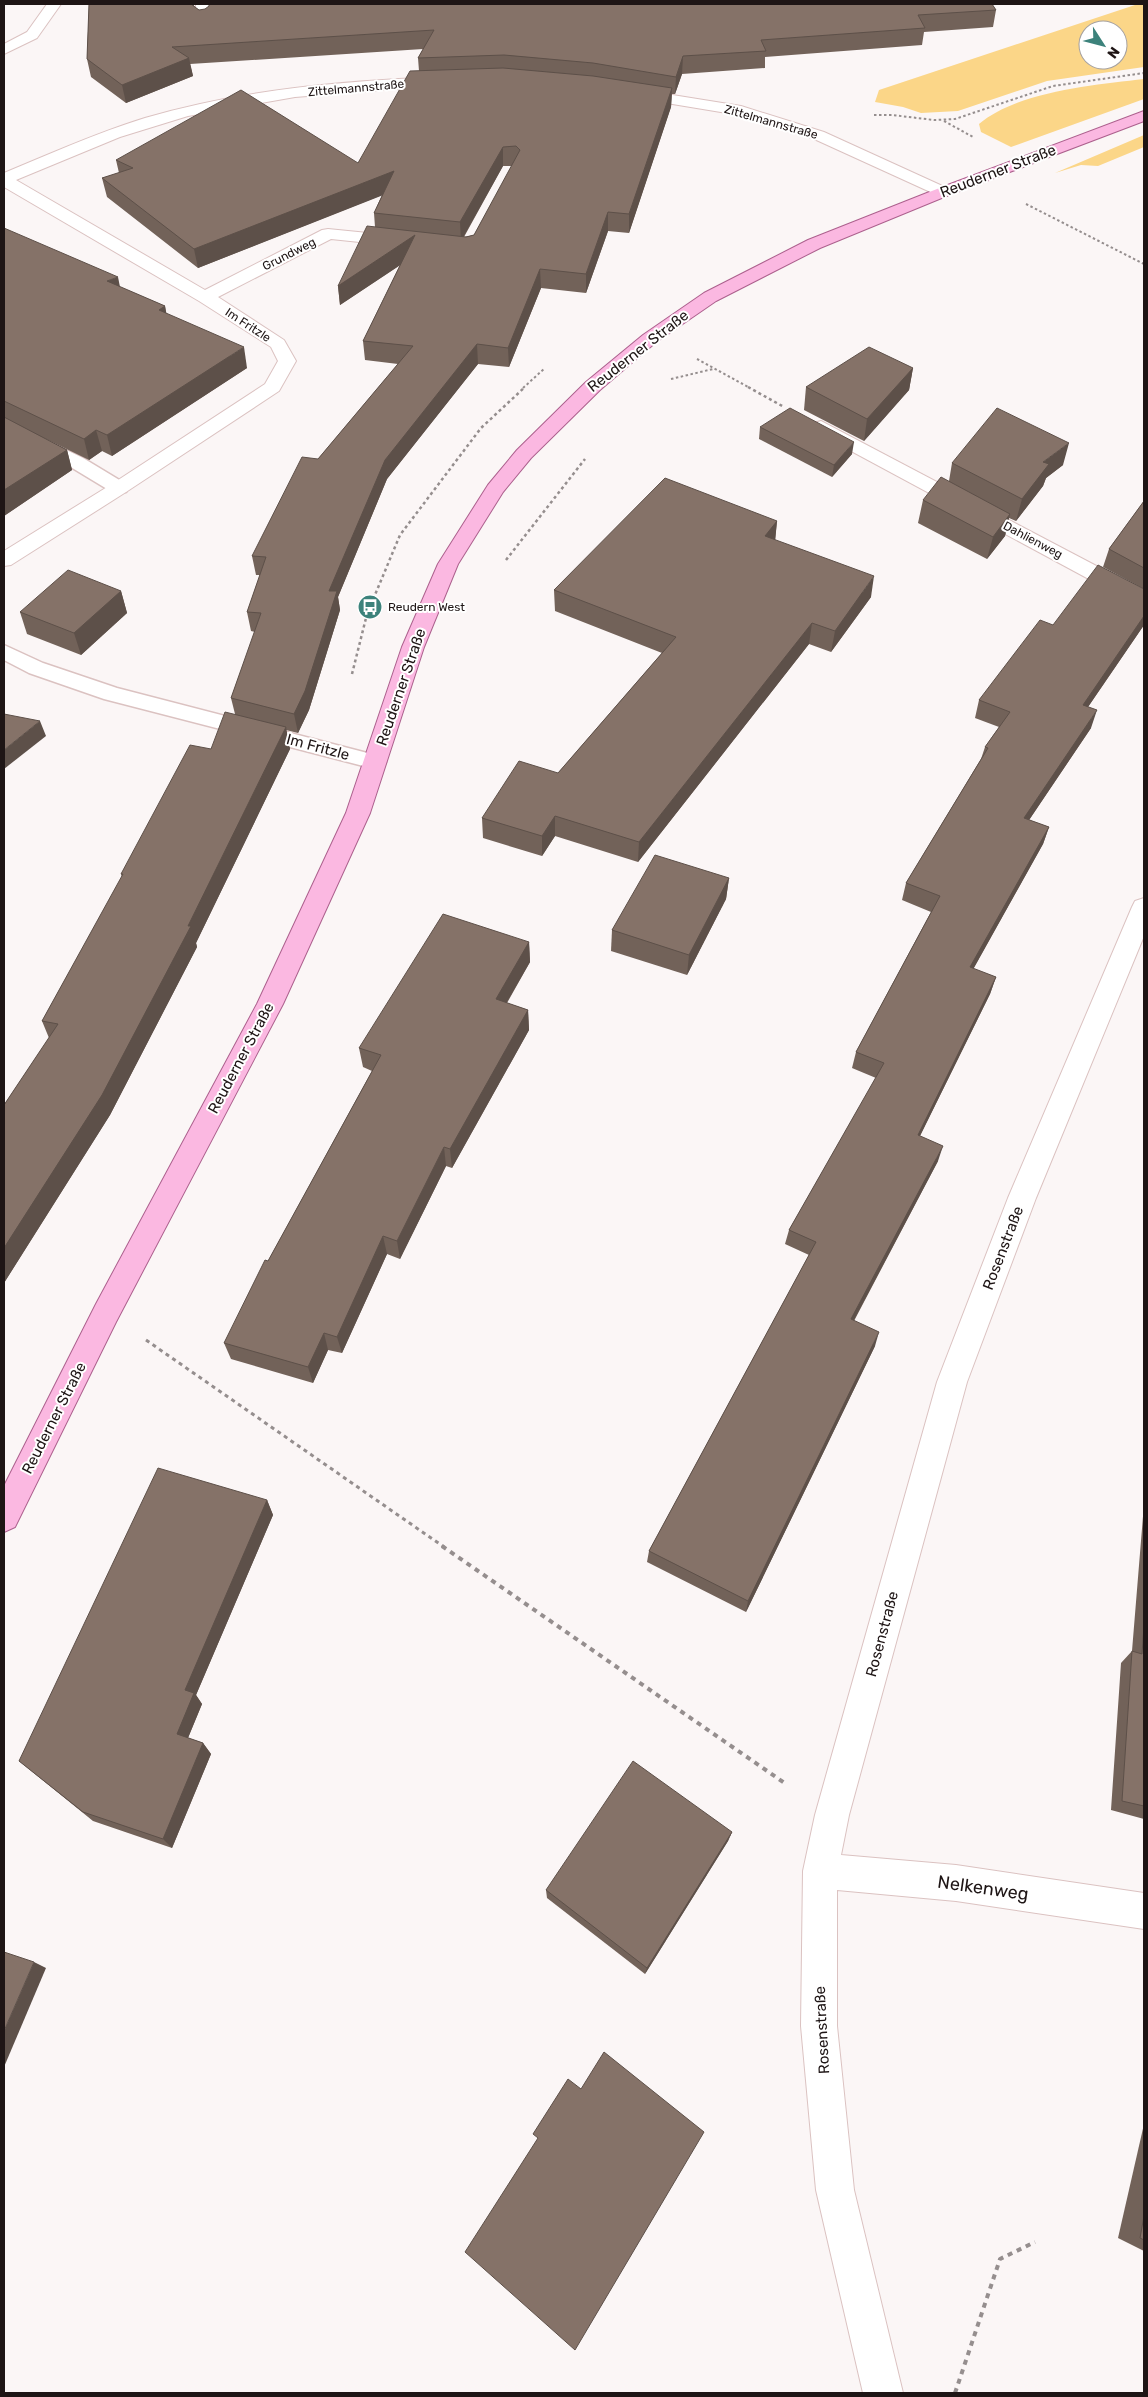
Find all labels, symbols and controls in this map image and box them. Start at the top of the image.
north arrow [1078,20,1128,70]
text: N [1103,43,1123,61]
street label: Zittelmannstraße [307,77,405,99]
street label: Zittelmannstraße [723,102,820,142]
street label: Reuderner Straße [937,141,1059,201]
street label: Grundweg [260,235,318,273]
street label: Im Fritzle [223,305,274,345]
street label: Reuderner Straße [584,306,692,396]
street label: Dahlienweg [1001,518,1065,562]
bus stop icon: Reudern West [357,594,383,620]
place label: Reudern West [388,600,465,614]
street label: Reuderner Straße [372,626,430,748]
street label: Im Fritzle [284,730,352,764]
street label: Reuderner Straße [204,999,278,1117]
street label: Rosenstraße [979,1204,1027,1292]
street label: Reuderner Straße [18,1359,90,1477]
street label: Rosenstraße [862,1589,902,1679]
street label: Nelkenweg [936,1871,1030,1905]
street label: Rosenstraße [811,1986,833,2074]

